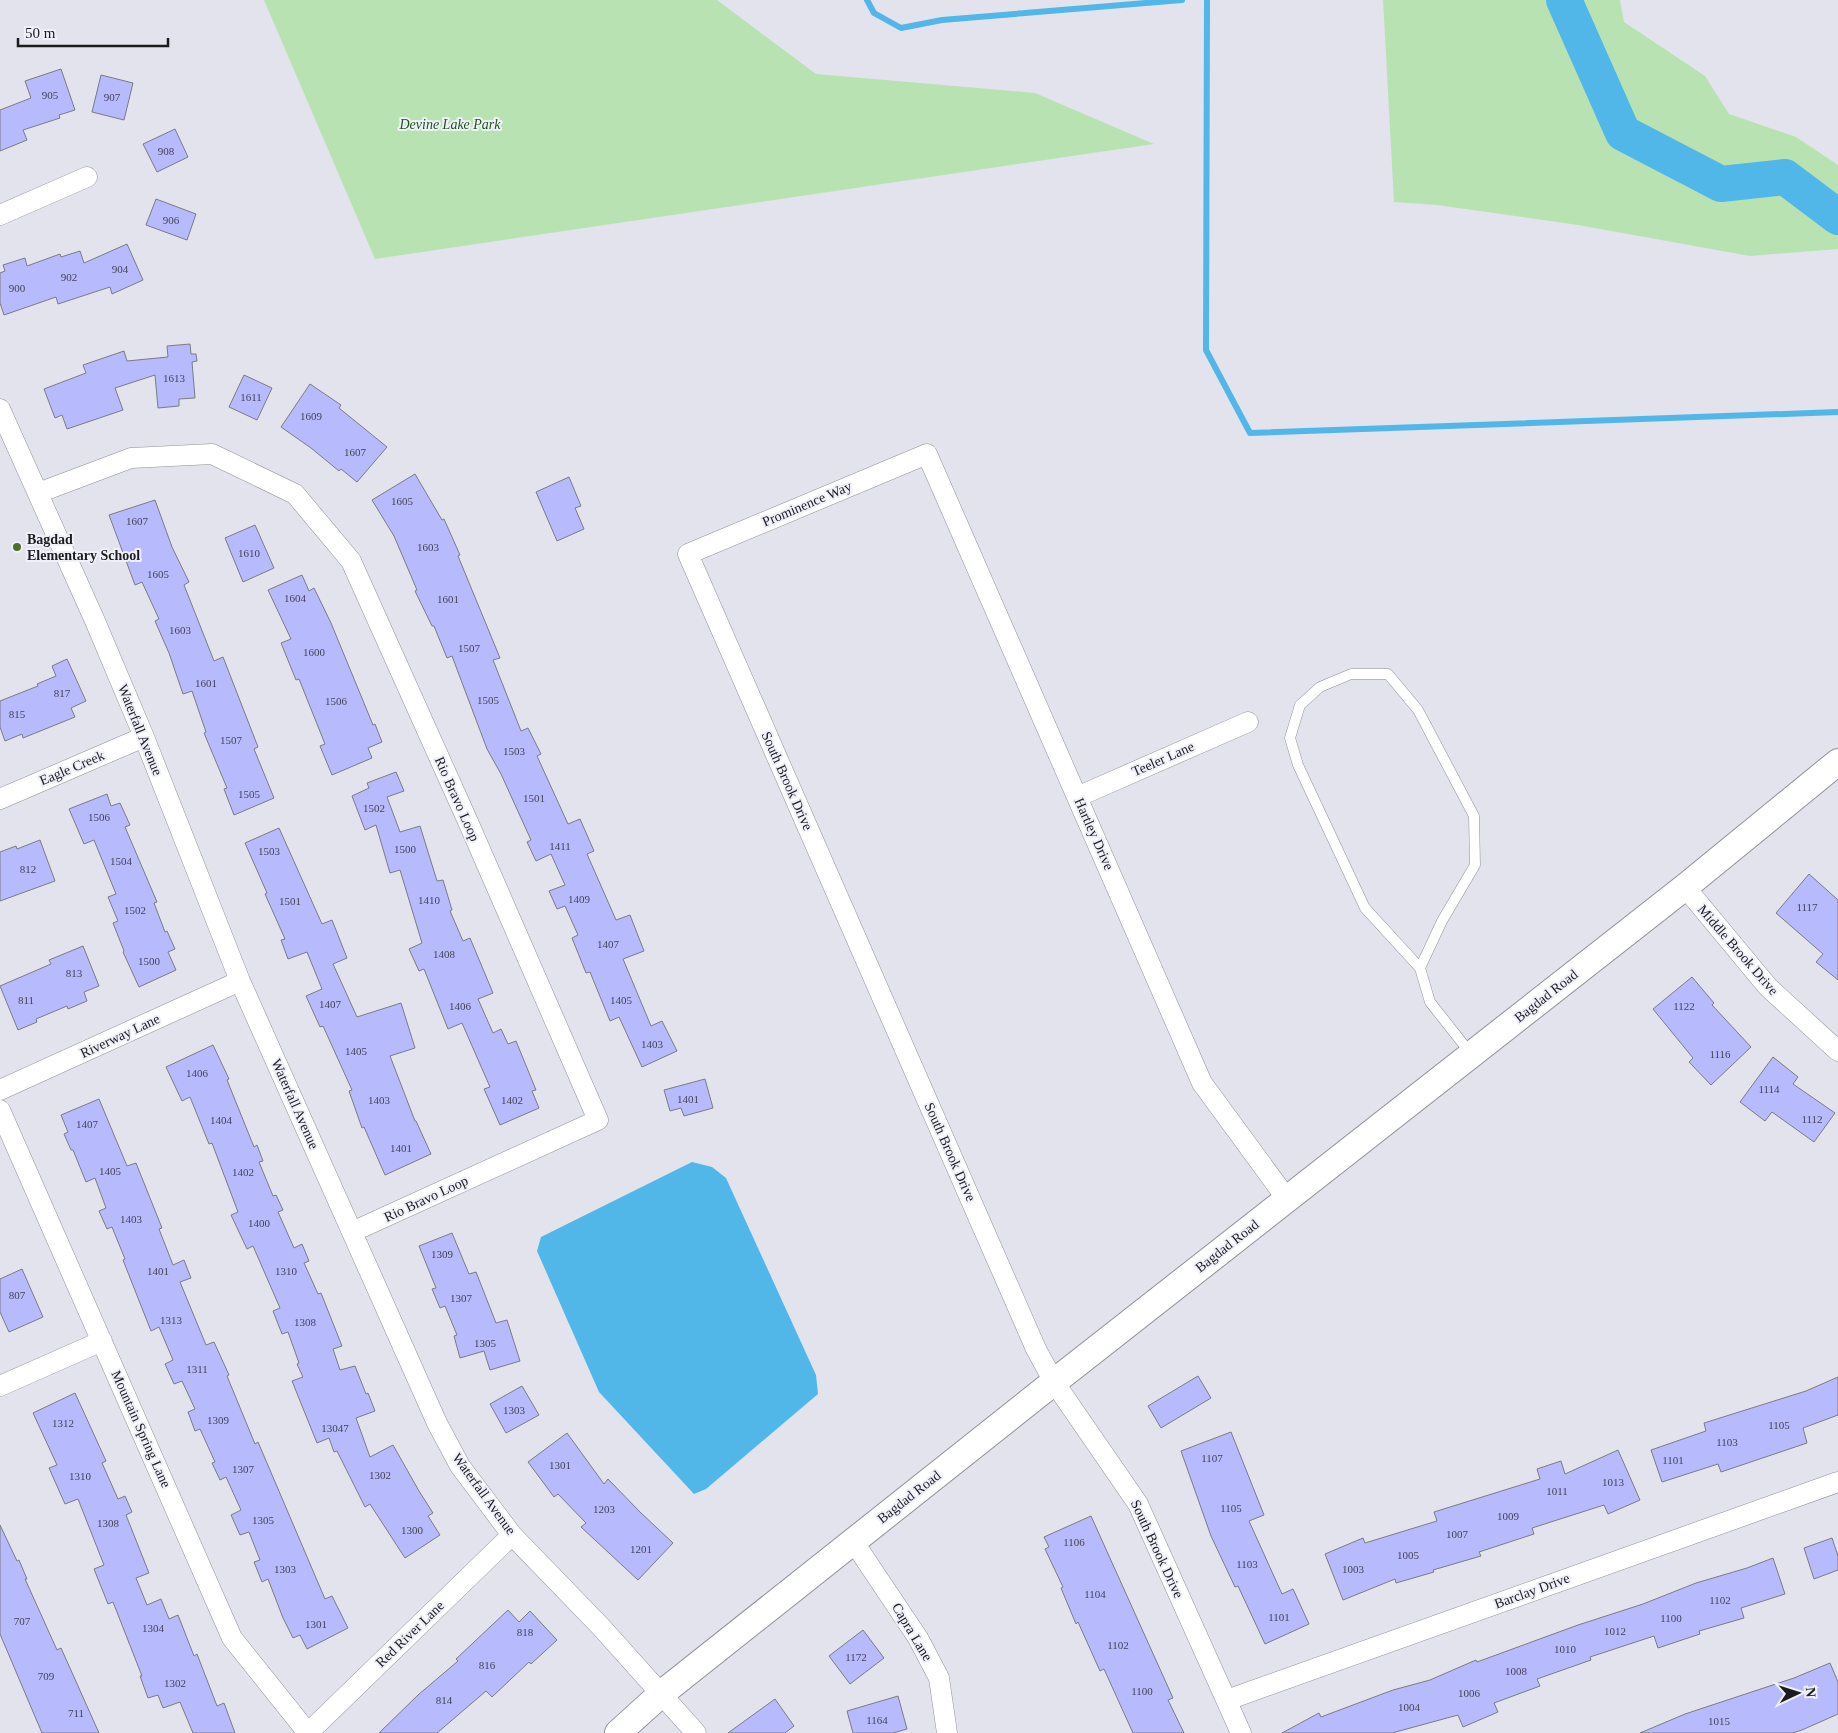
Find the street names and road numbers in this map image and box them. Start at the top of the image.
street label: Prominence Way [760,478,854,530]
street label: Waterfall Avenue [115,682,165,778]
street label: South Brook Drive [758,729,816,833]
street label: Teeler Lane [1130,739,1196,779]
street label: Eagle Creek [37,748,107,788]
street label: Rio Bravo Loop [432,754,482,844]
street label: Hartley Drive [1071,796,1117,872]
street label: Middle Brook Drive [1695,902,1781,998]
street label: Bagdad Road [1512,967,1580,1025]
street label: Riverway Lane [78,1011,162,1061]
street label: Waterfall Avenue [268,1057,322,1151]
street label: South Brook Drive [921,1100,979,1204]
street label: Rio Bravo Loop [382,1173,470,1225]
street label: Bagdad Road [1193,1217,1261,1275]
street label: Mountain Spring Lane [108,1368,174,1490]
street label: Waterfall Avenue [449,1450,519,1538]
street label: Bagdad Road [875,1468,943,1526]
street label: South Brook Drive [1128,1498,1186,1600]
street label: Barclay Drive [1492,1570,1572,1612]
street label: Red River Lane [373,1598,447,1670]
street label: Capra Lane [889,1600,935,1664]

